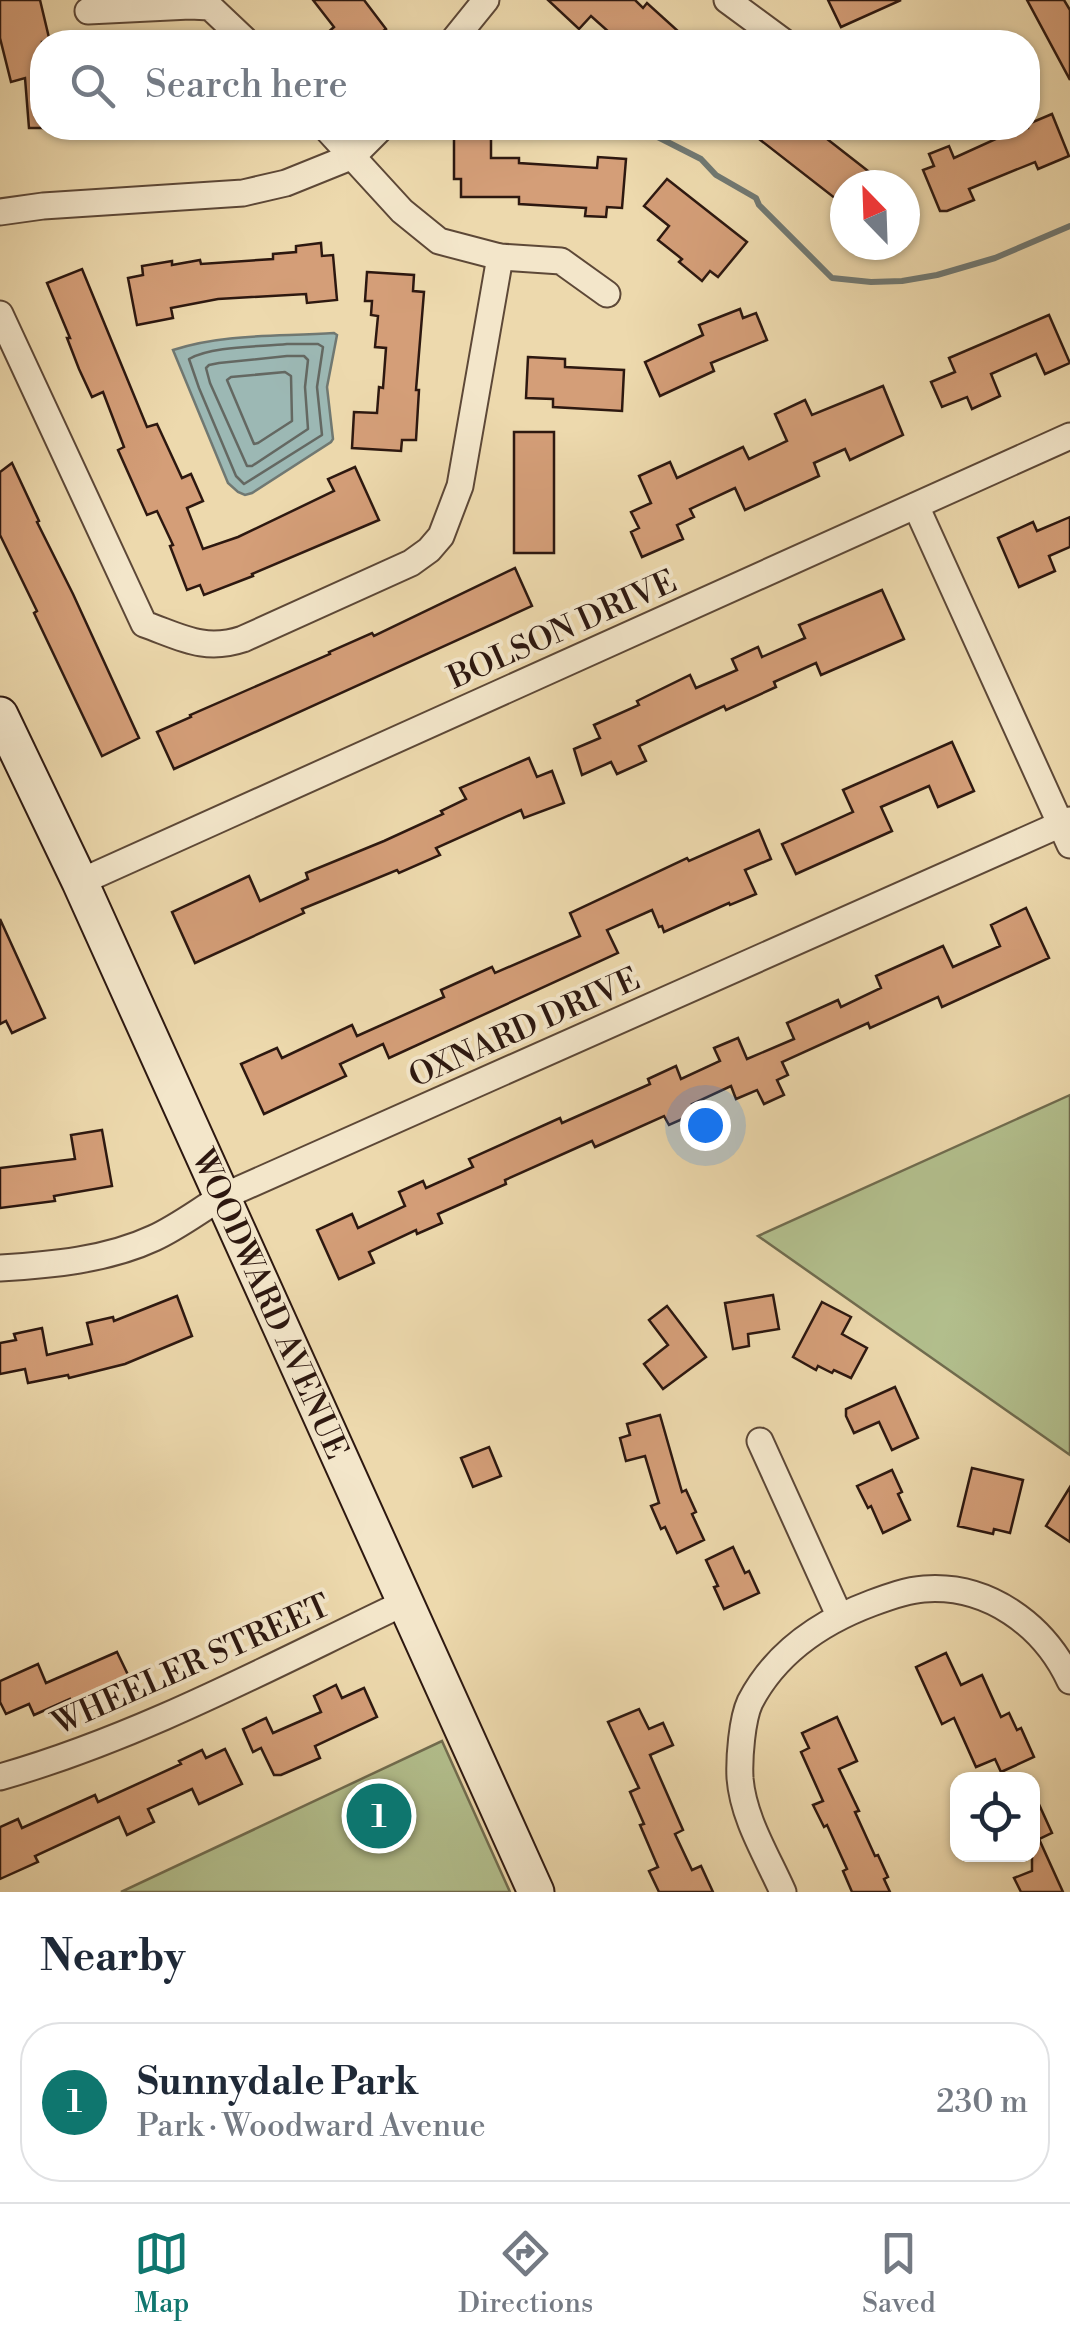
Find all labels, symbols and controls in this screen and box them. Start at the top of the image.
search box [30,30,1040,140]
icon: search [65,58,120,113]
text: Search here [145,62,348,109]
north arrow [830,170,920,260]
street label: BOLSON DRIVE [441,562,683,699]
street label: OXNARD DRIVE [403,959,646,1097]
your location [680,1100,731,1151]
street label: WOODWARD AVENUE [182,1142,357,1465]
street label: WHEELER STREET [45,1586,337,1745]
map controls [950,1772,1040,1862]
button: locate [950,1772,1040,1862]
pin: 1 [346,1778,412,1854]
text: Nearby [40,1931,185,1984]
text: Sunnydale Park [137,2059,418,2106]
text: 1 [67,2082,82,2122]
text: 230 m [936,2082,1028,2122]
text: Park · Woodward Avenue [137,2106,486,2146]
tab: Map [134,2226,189,2321]
tab: Directions [458,2226,593,2321]
tab: Saved [862,2226,936,2321]

